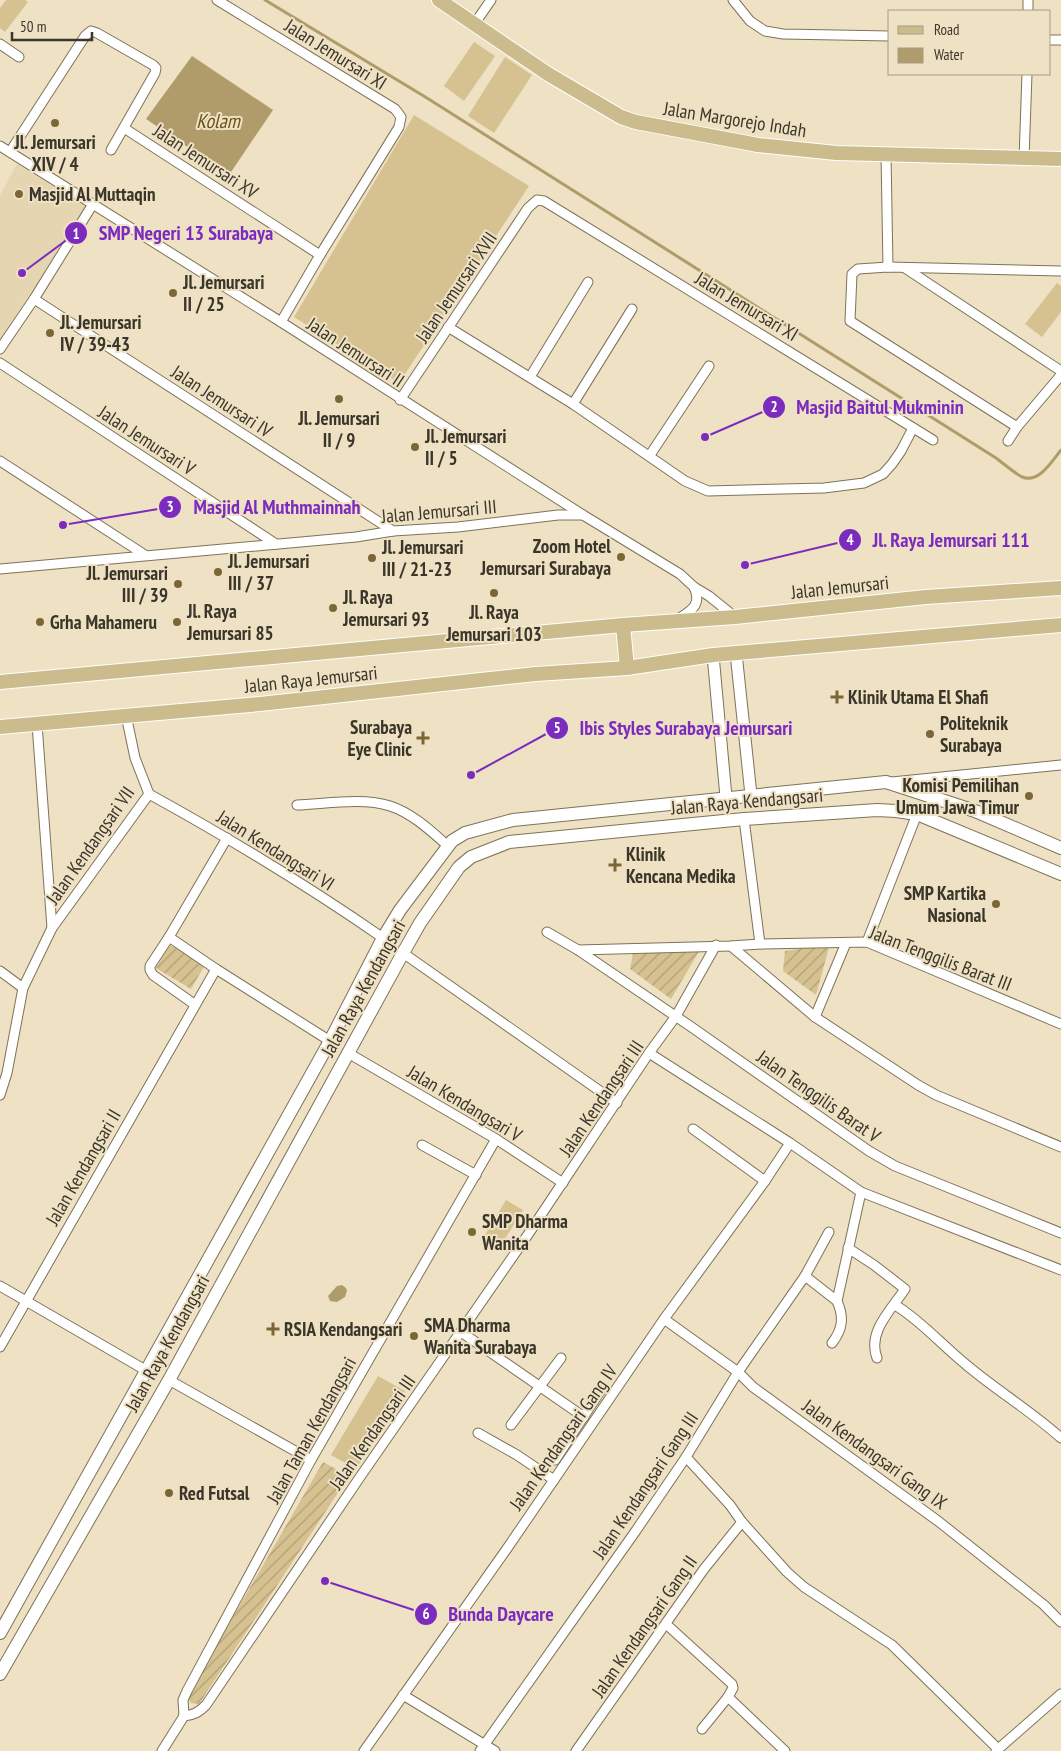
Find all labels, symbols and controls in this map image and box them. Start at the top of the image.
scale bar [12,10,92,42]
legend [888,10,1051,75]
street label: Jalan Jemursari XI [280,13,391,95]
text: 50 m [20,17,46,36]
text: Road [934,20,960,39]
text: Water [934,45,965,64]
street label: Jalan Margorejo Indah [661,96,808,142]
water label: Kolam [196,108,241,134]
marker: Jl. Jemursari XIV / 4 [49,117,61,129]
street label: Jalan Jemursari XV [148,118,263,204]
place label: Jl. Jemursari XIV / 4 [13,130,96,176]
place label: Masjid Al Muttaqin [29,182,156,206]
marker: Masjid Al Muttaqin [13,188,25,200]
callout: SMP Negeri 13 Surabaya [63,216,283,251]
text: SMP Negeri 13 Surabaya [99,220,273,246]
text: 1 [72,224,80,243]
street label: Jalan Jemursari XVII [409,227,502,348]
street label: Jalan Jemursari XI [690,265,803,346]
place label: Jl. Jemursari II / 25 [182,270,264,316]
marker: Jl. Jemursari II / 25 [167,287,179,299]
place label: Jl. Jemursari IV / 39-43 [59,310,141,356]
street label: Jalan Jemursari II [302,311,409,392]
marker: Jl. Jemursari IV / 39-43 [44,327,56,339]
street label: Jalan Jemursari IV [166,359,277,443]
callout: Masjid Baitul Mukminin [762,389,974,424]
marker: Jl. Jemursari II / 9 [333,393,345,405]
text: Masjid Baitul Mukminin [796,394,964,420]
text: 2 [770,397,778,416]
street label: Jalan Jemursari V [93,399,200,480]
place label: Jl. Jemursari II / 9 [297,406,380,452]
place label: Jl. Jemursari II / 5 [424,424,506,470]
marker: Jl. Jemursari II / 5 [409,441,421,453]
callout: Masjid Al Muthmainnah [158,489,370,524]
text: Masjid Al Muthmainnah [193,494,361,520]
street label: Jalan Jemursari III [379,494,498,528]
text: 3 [166,497,174,516]
callout: Jl. Raya Jemursari 111 [837,522,1041,557]
text: Jl. Raya Jemursari 111 [871,527,1030,553]
text: 4 [846,530,854,549]
place label: Zoom Hotel Jemursari Surabaya [480,534,611,580]
place label: Jl. Jemursari III / 21-23 [381,535,463,581]
place label: Jl. Jemursari III / 37 [227,549,309,595]
marker: Zoom Hotel Jemursari Surabaya [615,551,627,563]
marker: Jl. Jemursari III / 21-23 [366,552,378,564]
place label: Jl. Jemursari III / 39 [86,561,168,607]
marker: Jl. Jemursari III / 37 [212,566,224,578]
street label: Jalan Jemursari [789,570,890,604]
marker: Jl. Jemursari III / 39 [172,578,184,590]
place label: Jl. Raya Jemursari 93 [342,585,430,631]
marker: Jl. Raya Jemursari 103 [488,587,500,599]
place label: Jl. Raya Jemursari 85 [186,599,274,645]
place label: Jl. Raya Jemursari 103 [445,600,542,646]
marker: Jl. Raya Jemursari 93 [327,602,339,614]
place label: Grha Mahameru [50,610,157,634]
marker: Grha Mahameru [34,616,46,628]
marker: Jl. Raya Jemursari 85 [171,616,183,628]
street label: Jalan Raya Jemursari [242,660,379,698]
place label: Klinik Utama El Shafi [848,685,988,709]
marker: Klinik Utama El Shafi [830,690,844,704]
callout: Ibis Styles Surabaya Jemursari [544,710,803,745]
place label: Politeknik Surabaya [940,711,1008,757]
place label: Surabaya Eye Clinic [348,715,412,761]
text: Ibis Styles Surabaya Jemursari [579,715,793,741]
text: 5 [553,718,561,737]
marker: Politeknik Surabaya [924,728,936,740]
marker: Surabaya Eye Clinic [416,731,430,745]
place label: Komisi Pemilihan Umum Jawa Timur [896,773,1019,819]
street label: Jalan Kendangsari VII [40,781,140,909]
street label: Jalan Raya Kendangsari [669,782,824,820]
marker: Komisi Pemilihan Umum Jawa Timur [1023,790,1035,802]
street label: Jalan Kendangsari VI [212,804,339,896]
place label: Klinik Kencana Medika [626,842,736,888]
marker: Klinik Kencana Medika [608,858,622,872]
place label: SMP Kartika Nasional [904,881,986,927]
marker: SMP Kartika Nasional [990,898,1002,910]
street label: Jalan Raya Kendangsari [315,915,410,1061]
street label: Jalan Tenggilis Barat III [866,920,1015,996]
street label: Jalan Kendangsari III [553,1036,649,1161]
street label: Jalan Tenggilis Barat V [752,1044,886,1148]
street label: Jalan Kendangsari V [402,1059,527,1147]
street label: Jalan Kendangsari II [40,1105,126,1230]
place label: SMP Dharma Wanita [481,1209,568,1255]
marker: SMP Dharma Wanita [466,1226,478,1238]
street label: Jalan Raya Kendangsari [119,1270,214,1416]
place label: SMA Dharma Wanita Surabaya [423,1313,537,1359]
place label: RSIA Kendangsari [284,1317,402,1341]
marker: RSIA Kendangsari [266,1322,280,1336]
marker: SMA Dharma Wanita Surabaya [408,1330,420,1342]
street label: Jalan Taman Kendangsari [260,1353,361,1508]
street label: Jalan Kendangsari Gang IV [503,1360,622,1515]
street label: Jalan Kendangsari III [323,1370,420,1495]
street label: Jalan Kendangsari Gang IX [797,1393,952,1515]
street label: Jalan Kendangsari Gang III [586,1407,703,1564]
place label: Red Futsal [179,1481,250,1505]
marker: Red Futsal [163,1487,175,1499]
street label: Jalan Kendangsari Gang II [586,1551,702,1702]
callout: Bunda Daycare [414,1596,564,1631]
text: Bunda Daycare [448,1601,554,1627]
text: 6 [422,1604,430,1623]

